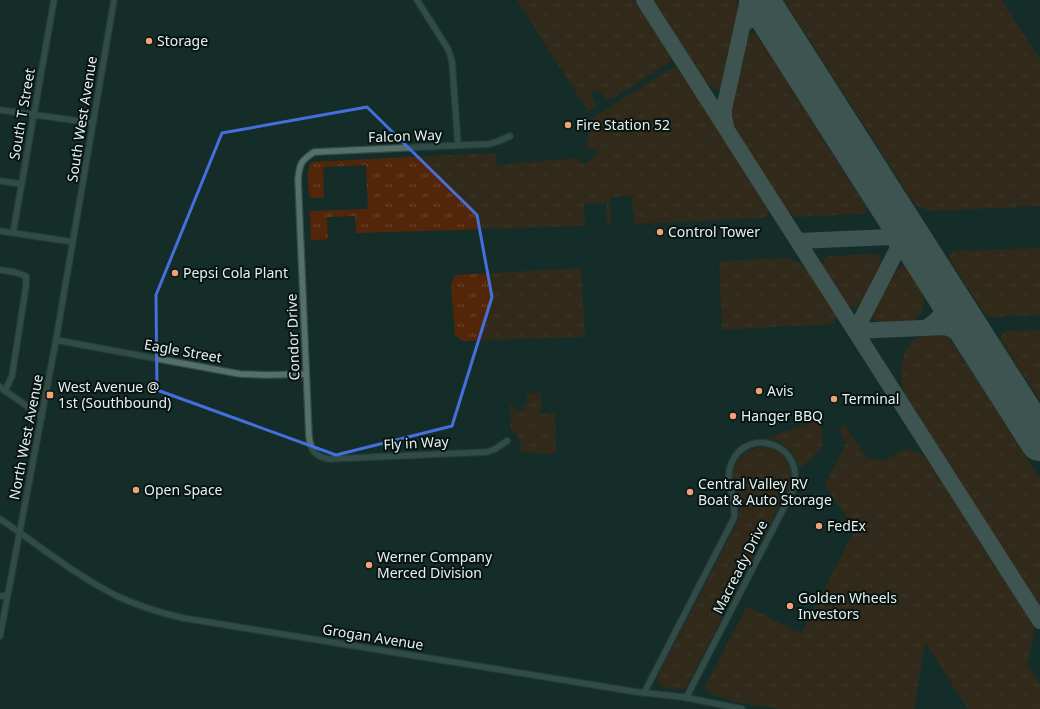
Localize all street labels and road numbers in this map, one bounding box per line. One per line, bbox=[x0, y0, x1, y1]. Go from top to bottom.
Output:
street label: South West Avenue bbox=[62, 54, 101, 183]
street label: South T Street bbox=[4, 67, 39, 161]
street label: Falcon Way bbox=[368, 125, 443, 146]
street label: Condor Drive bbox=[281, 293, 304, 381]
street label: Eagle Street bbox=[143, 334, 223, 367]
street label: North West Avenue bbox=[4, 372, 47, 501]
street label: Fly in Way bbox=[383, 431, 450, 454]
street label: Macready Drive bbox=[708, 517, 771, 617]
street label: Grogan Avenue bbox=[321, 619, 425, 654]

